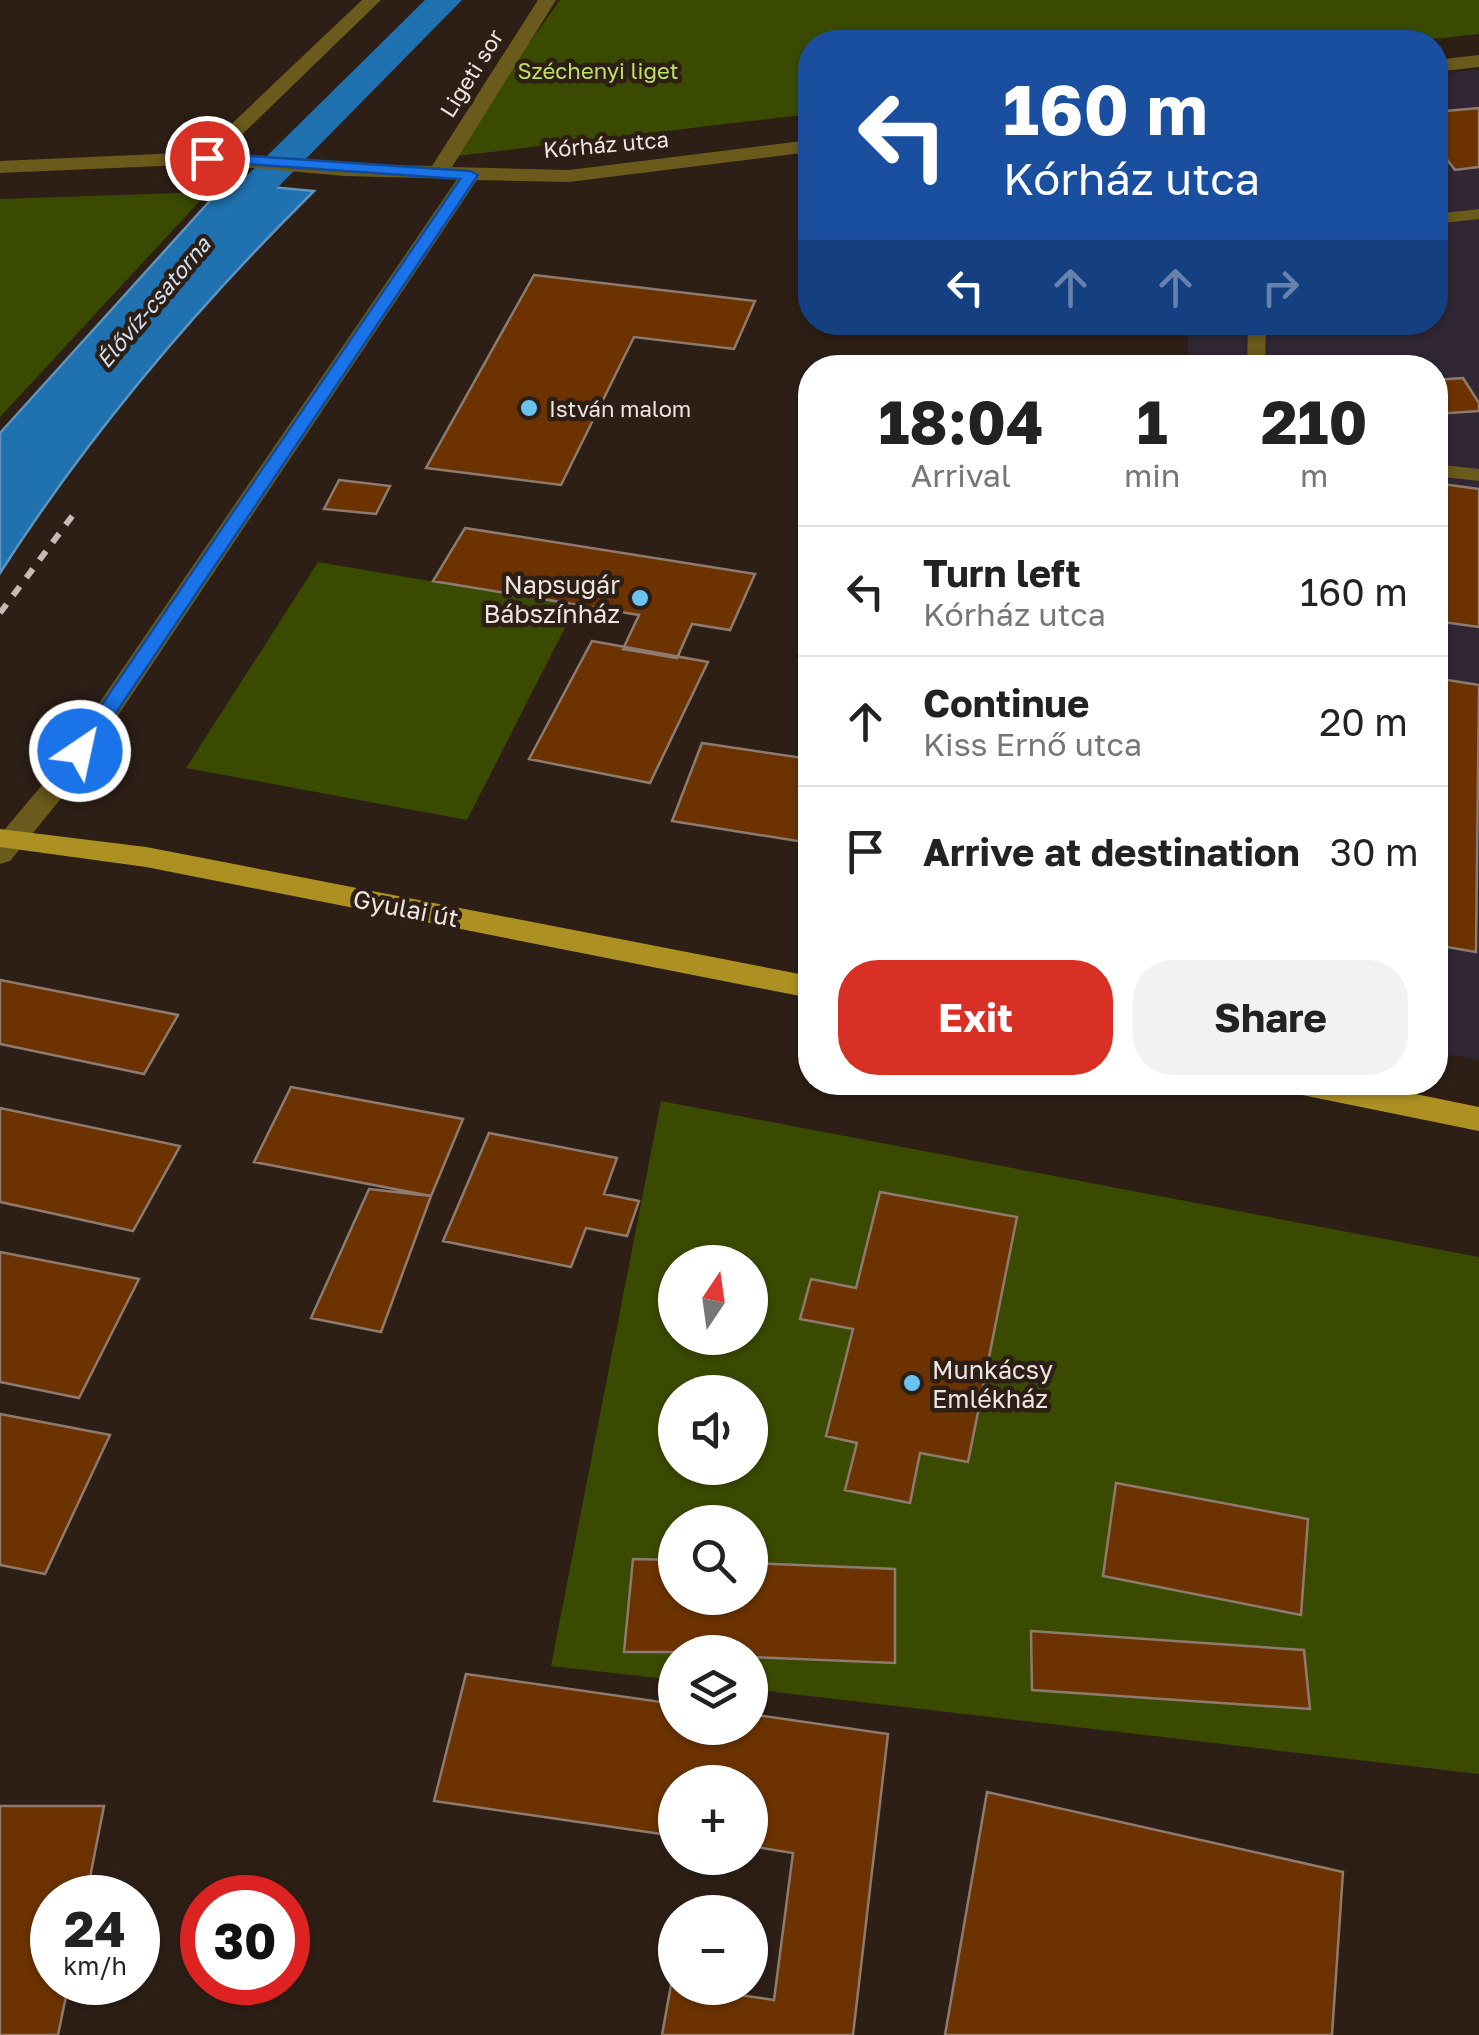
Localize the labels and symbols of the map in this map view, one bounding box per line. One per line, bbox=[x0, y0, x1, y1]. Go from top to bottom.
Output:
street label: Ligeti sor bbox=[433, 24, 509, 122]
park label: Széchenyi liget bbox=[518, 57, 678, 84]
pin bbox=[165, 116, 250, 201]
street label: Kórház utca bbox=[542, 125, 670, 163]
water label: Élővíz-csatorna bbox=[90, 230, 217, 373]
place label: István malom bbox=[549, 395, 691, 422]
marker: István malom bbox=[518, 397, 540, 419]
place label: Napsugár Bábszínház bbox=[483, 569, 620, 629]
marker: Napsugár Bábszínház bbox=[629, 587, 651, 609]
position arrow bbox=[28, 699, 132, 803]
street label: Gyulai út bbox=[351, 883, 461, 933]
north arrow bbox=[658, 1245, 768, 1355]
place label: Munkácsy Emlékház bbox=[932, 1354, 1053, 1414]
marker: Munkácsy Emlékház bbox=[901, 1372, 923, 1394]
speed limit sign: 30 bbox=[180, 1875, 310, 2005]

